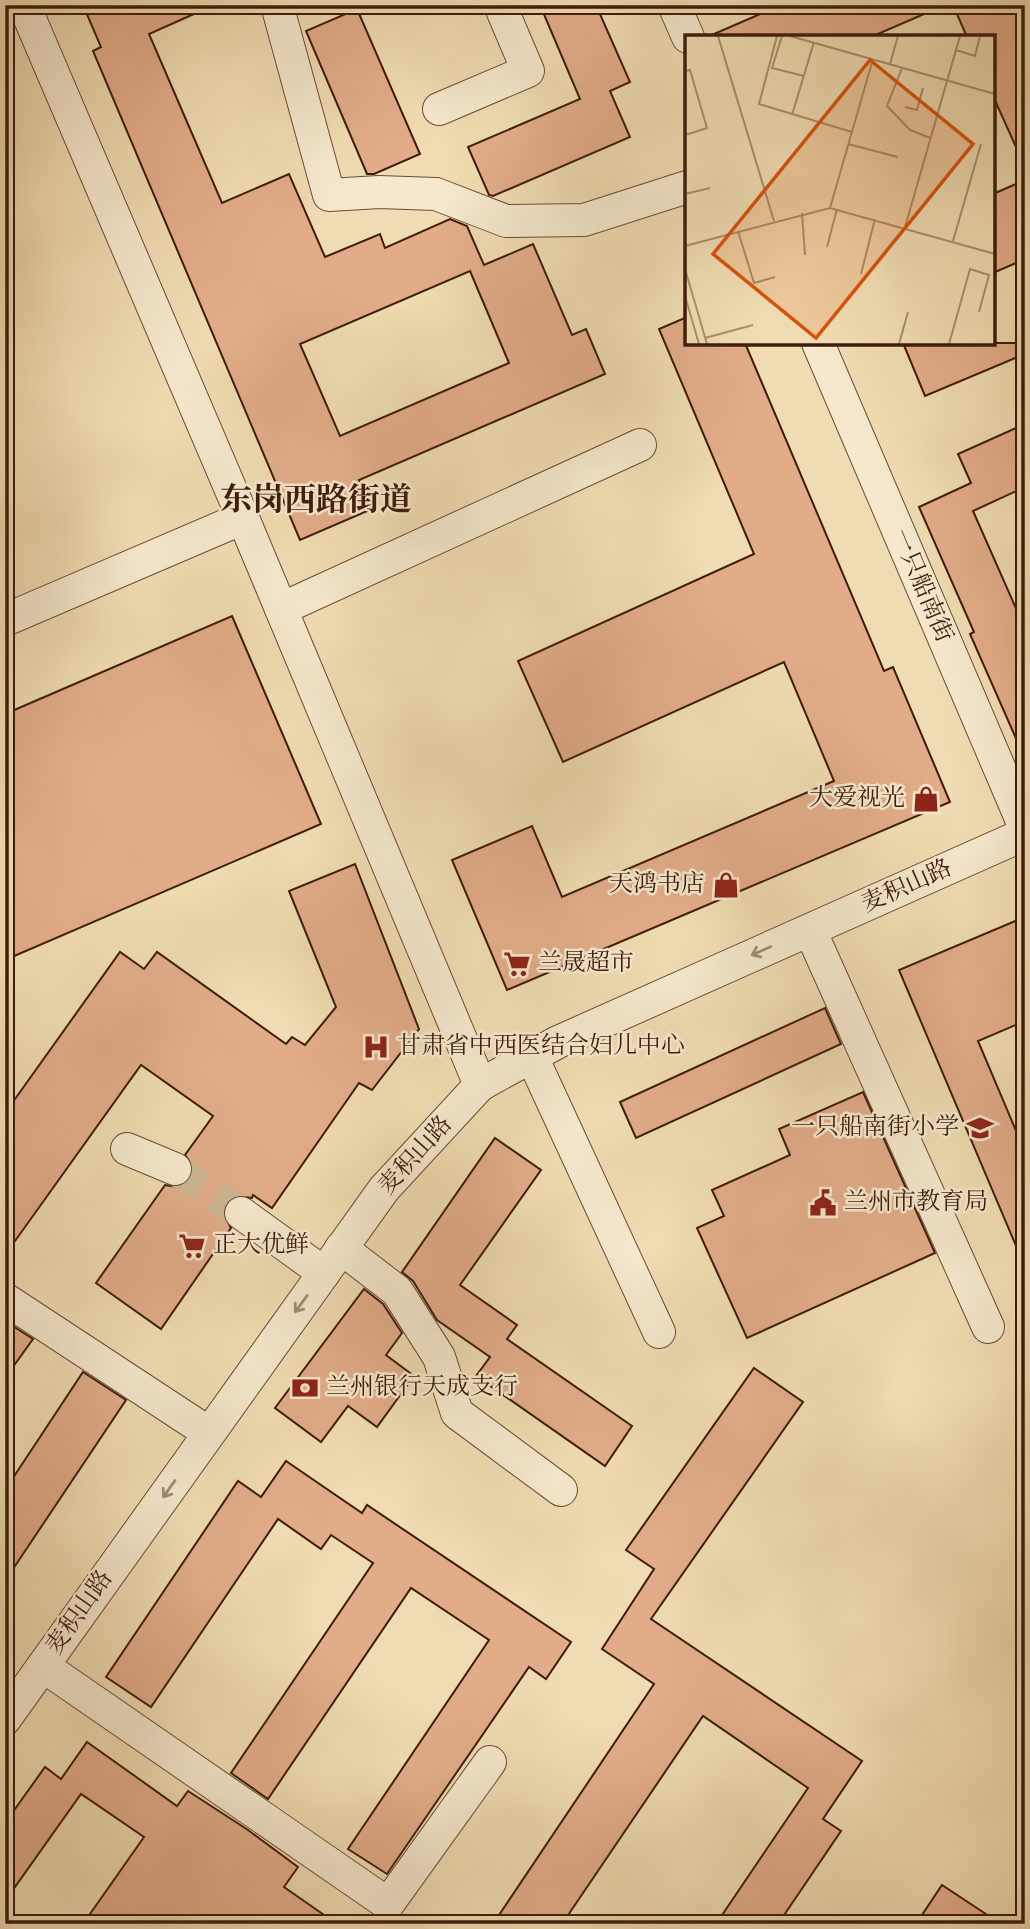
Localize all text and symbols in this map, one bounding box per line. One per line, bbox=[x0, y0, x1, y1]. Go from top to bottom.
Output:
inset map bbox=[685, 35, 995, 345]
district label: 东岗西路街道 bbox=[220, 480, 412, 524]
street label: 一只船南街 bbox=[882, 524, 960, 648]
place label: 大爱视光 bbox=[809, 782, 905, 816]
shop icon: 大爱视光 bbox=[911, 784, 941, 814]
street label: 麦积山路 bbox=[856, 852, 958, 922]
place label: 天鸿书店 bbox=[609, 868, 705, 902]
shop icon: 天鸿书店 bbox=[711, 870, 741, 900]
one-way arrow bbox=[751, 946, 772, 959]
place label: 兰晟超市 bbox=[538, 947, 634, 981]
supermarket icon: 兰晟超市 bbox=[502, 949, 532, 979]
place label: 甘肃省中西医结合妇儿中心 bbox=[397, 1030, 685, 1064]
hospital icon: 甘肃省中西医结合妇儿中心 bbox=[361, 1032, 391, 1062]
street label: 麦积山路 bbox=[371, 1109, 461, 1203]
place label: 一只船南街小学 bbox=[791, 1111, 959, 1145]
school or university icon: 一只船南街小学 bbox=[965, 1113, 995, 1143]
place label: 兰州市教育局 bbox=[844, 1186, 988, 1220]
public building icon: 兰州市教育局 bbox=[808, 1188, 838, 1218]
place label: 正大优鲜 bbox=[213, 1229, 309, 1263]
supermarket icon: 正大优鲜 bbox=[177, 1231, 207, 1261]
one-way arrow bbox=[294, 1294, 308, 1313]
place label: 兰州银行天成支行 bbox=[326, 1371, 518, 1405]
bank icon: 兰州银行天成支行 bbox=[290, 1373, 320, 1403]
one-way arrow bbox=[162, 1480, 177, 1499]
street label: 麦积山路 bbox=[39, 1564, 121, 1662]

